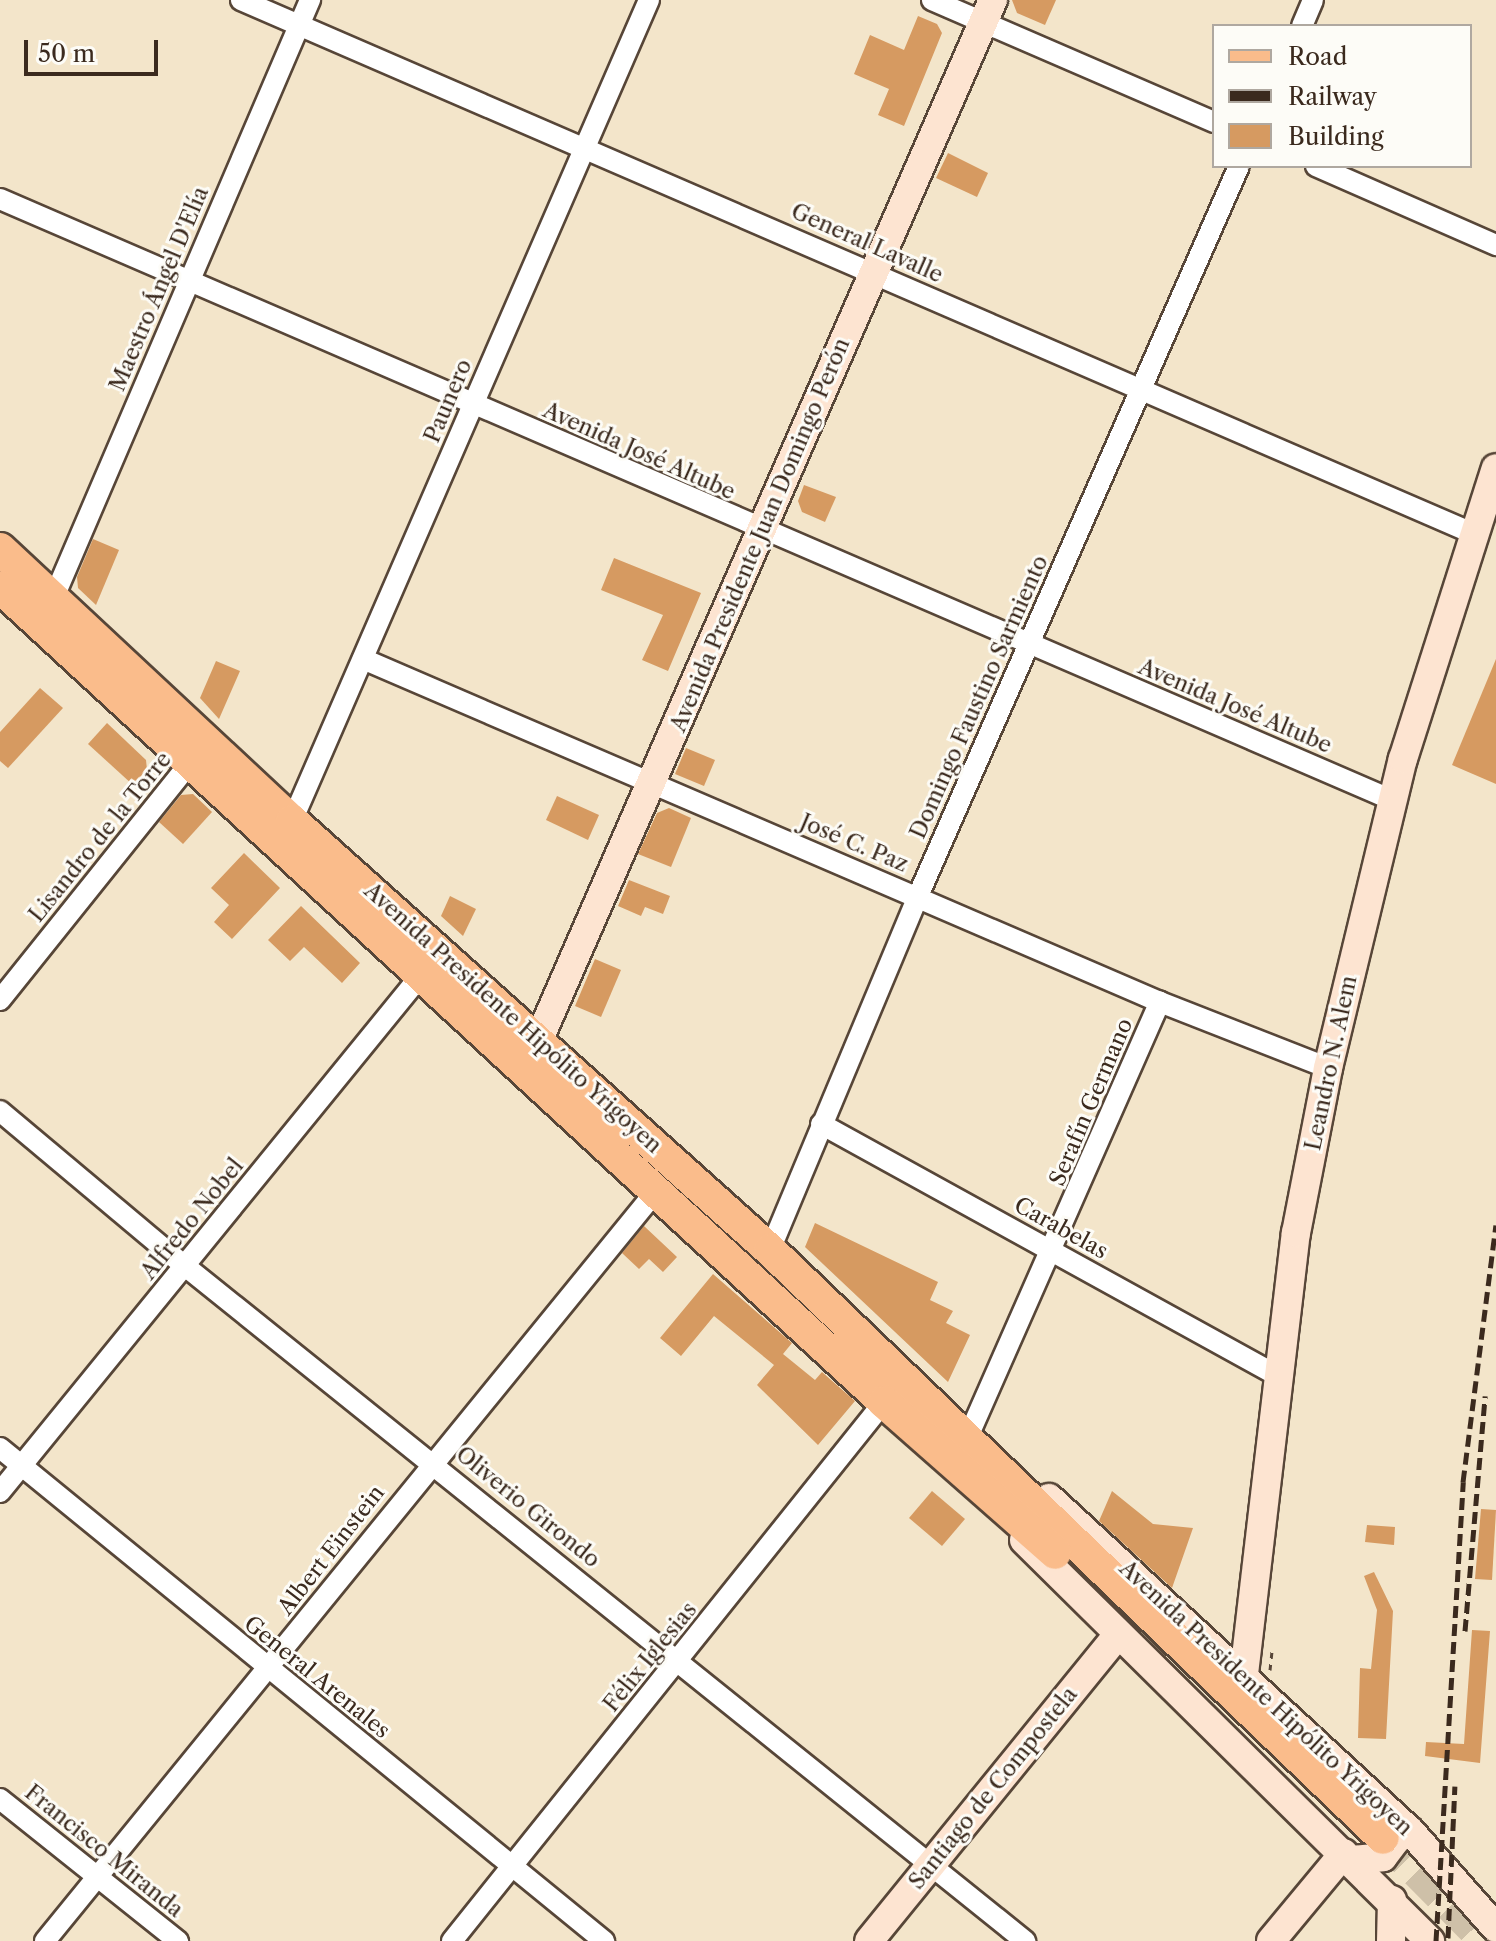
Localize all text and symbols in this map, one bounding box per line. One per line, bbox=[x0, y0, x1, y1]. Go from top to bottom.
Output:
scale bar bbox=[28, 24, 162, 74]
legend bbox=[1212, 24, 1472, 168]
text: 50 m bbox=[38, 39, 95, 68]
text: Road bbox=[1288, 42, 1347, 71]
text: Railway bbox=[1288, 82, 1377, 111]
text: Building bbox=[1288, 122, 1384, 151]
street label: Maestro Ángel D'Elía bbox=[104, 182, 214, 396]
street label: General Lavalle bbox=[787, 198, 947, 288]
street label: Avenida Presidente Juan Domingo Perón bbox=[665, 334, 855, 736]
street label: Paunero bbox=[419, 355, 477, 447]
street label: Avenida José Altube bbox=[538, 397, 740, 505]
street label: Domingo Faustino Sarmiento bbox=[904, 551, 1054, 843]
street label: Avenida José Altube bbox=[1134, 653, 1336, 759]
street label: Lisandro de la Torre bbox=[23, 746, 177, 928]
street label: José C. Paz bbox=[796, 808, 912, 878]
street label: Avenida Presidente Hipólito Yrigoyen bbox=[358, 877, 668, 1159]
street label: Leandro N. Alem bbox=[1299, 973, 1363, 1153]
street label: Serafín Germano bbox=[1044, 1014, 1138, 1190]
street label: Alfredo Nobel bbox=[135, 1153, 249, 1285]
street label: Carabelas bbox=[1010, 1192, 1112, 1264]
street label: Oliverio Girondo bbox=[451, 1441, 605, 1573]
street label: Albert Einstein bbox=[272, 1480, 390, 1620]
street label: Avenida Presidente Hipólito Yrigoyen bbox=[1114, 1555, 1418, 1841]
street label: Félix Iglesias bbox=[598, 1597, 702, 1717]
street label: General Arenales bbox=[238, 1610, 396, 1744]
street label: Santiago de Compostela bbox=[903, 1682, 1083, 1894]
street label: Francisco Miranda bbox=[20, 1779, 188, 1923]

